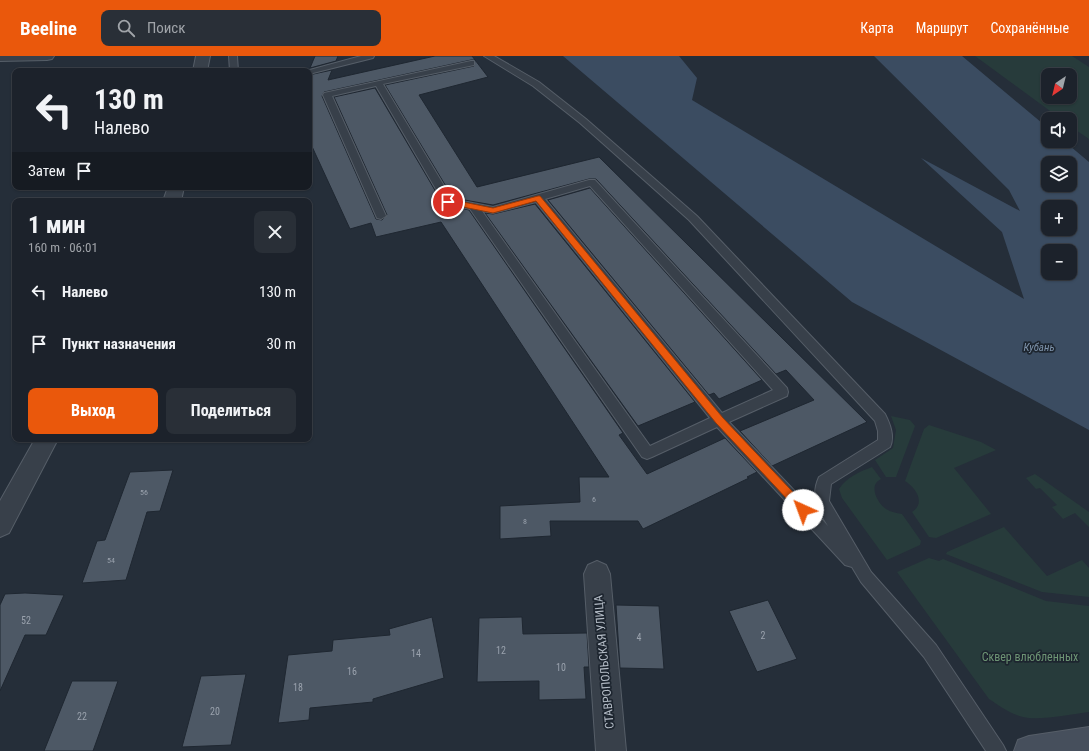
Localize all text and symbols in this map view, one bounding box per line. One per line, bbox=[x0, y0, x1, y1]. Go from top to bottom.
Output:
search box bbox=[101, 10, 381, 46]
text: Beeline bbox=[20, 17, 77, 40]
icon: search bbox=[115, 17, 137, 39]
text: Поиск bbox=[147, 19, 186, 37]
text: Карта bbox=[860, 20, 894, 36]
text: Маршрут bbox=[916, 20, 968, 36]
text: Сохранённые bbox=[990, 20, 1069, 36]
north arrow bbox=[1041, 68, 1077, 104]
map controls bbox=[1041, 68, 1077, 280]
text: 130 m bbox=[94, 83, 164, 116]
icon: left bbox=[28, 84, 80, 136]
button: sound bbox=[1041, 112, 1077, 148]
text: Налево bbox=[94, 117, 150, 138]
button: layers bbox=[1041, 156, 1077, 192]
icon: arrive bbox=[73, 160, 95, 182]
text: Затем bbox=[28, 162, 65, 180]
pin bbox=[431, 185, 465, 219]
icon: arrive bbox=[437, 191, 459, 213]
button: + bbox=[1041, 200, 1077, 236]
text: 1 мин bbox=[28, 211, 86, 239]
button: close bbox=[254, 211, 296, 253]
text: 160 m · 06:01 bbox=[28, 240, 98, 255]
button: − bbox=[1041, 244, 1077, 280]
icon: left bbox=[28, 281, 50, 303]
text: Налево bbox=[62, 283, 108, 301]
text: 130 m bbox=[259, 283, 296, 301]
icon: arrive bbox=[28, 333, 50, 355]
text: Пункт назначения bbox=[62, 335, 176, 353]
text: 30 m bbox=[266, 335, 296, 353]
water label: Кубань bbox=[1023, 341, 1055, 354]
button: Выход bbox=[28, 388, 158, 434]
button: Поделиться bbox=[166, 388, 296, 434]
house number: 56 bbox=[140, 488, 148, 497]
position arrow bbox=[782, 489, 824, 531]
house number: 6 bbox=[592, 495, 596, 504]
house number: 8 bbox=[523, 517, 527, 526]
house number: 54 bbox=[107, 556, 115, 565]
street label: СТАВРОПОЛЬСКАЯ УЛИЦА bbox=[591, 595, 617, 729]
house number: 52 bbox=[21, 615, 31, 626]
house number: 2 bbox=[761, 630, 766, 641]
house number: 4 bbox=[637, 632, 642, 643]
house number: 12 bbox=[496, 645, 506, 656]
house number: 14 bbox=[411, 648, 421, 659]
park label: Сквер влюбленных bbox=[982, 650, 1078, 664]
house number: 10 bbox=[556, 662, 566, 673]
house number: 16 bbox=[347, 666, 357, 677]
house number: 18 bbox=[293, 682, 303, 693]
house number: 20 bbox=[210, 706, 220, 717]
house number: 22 bbox=[77, 711, 87, 722]

